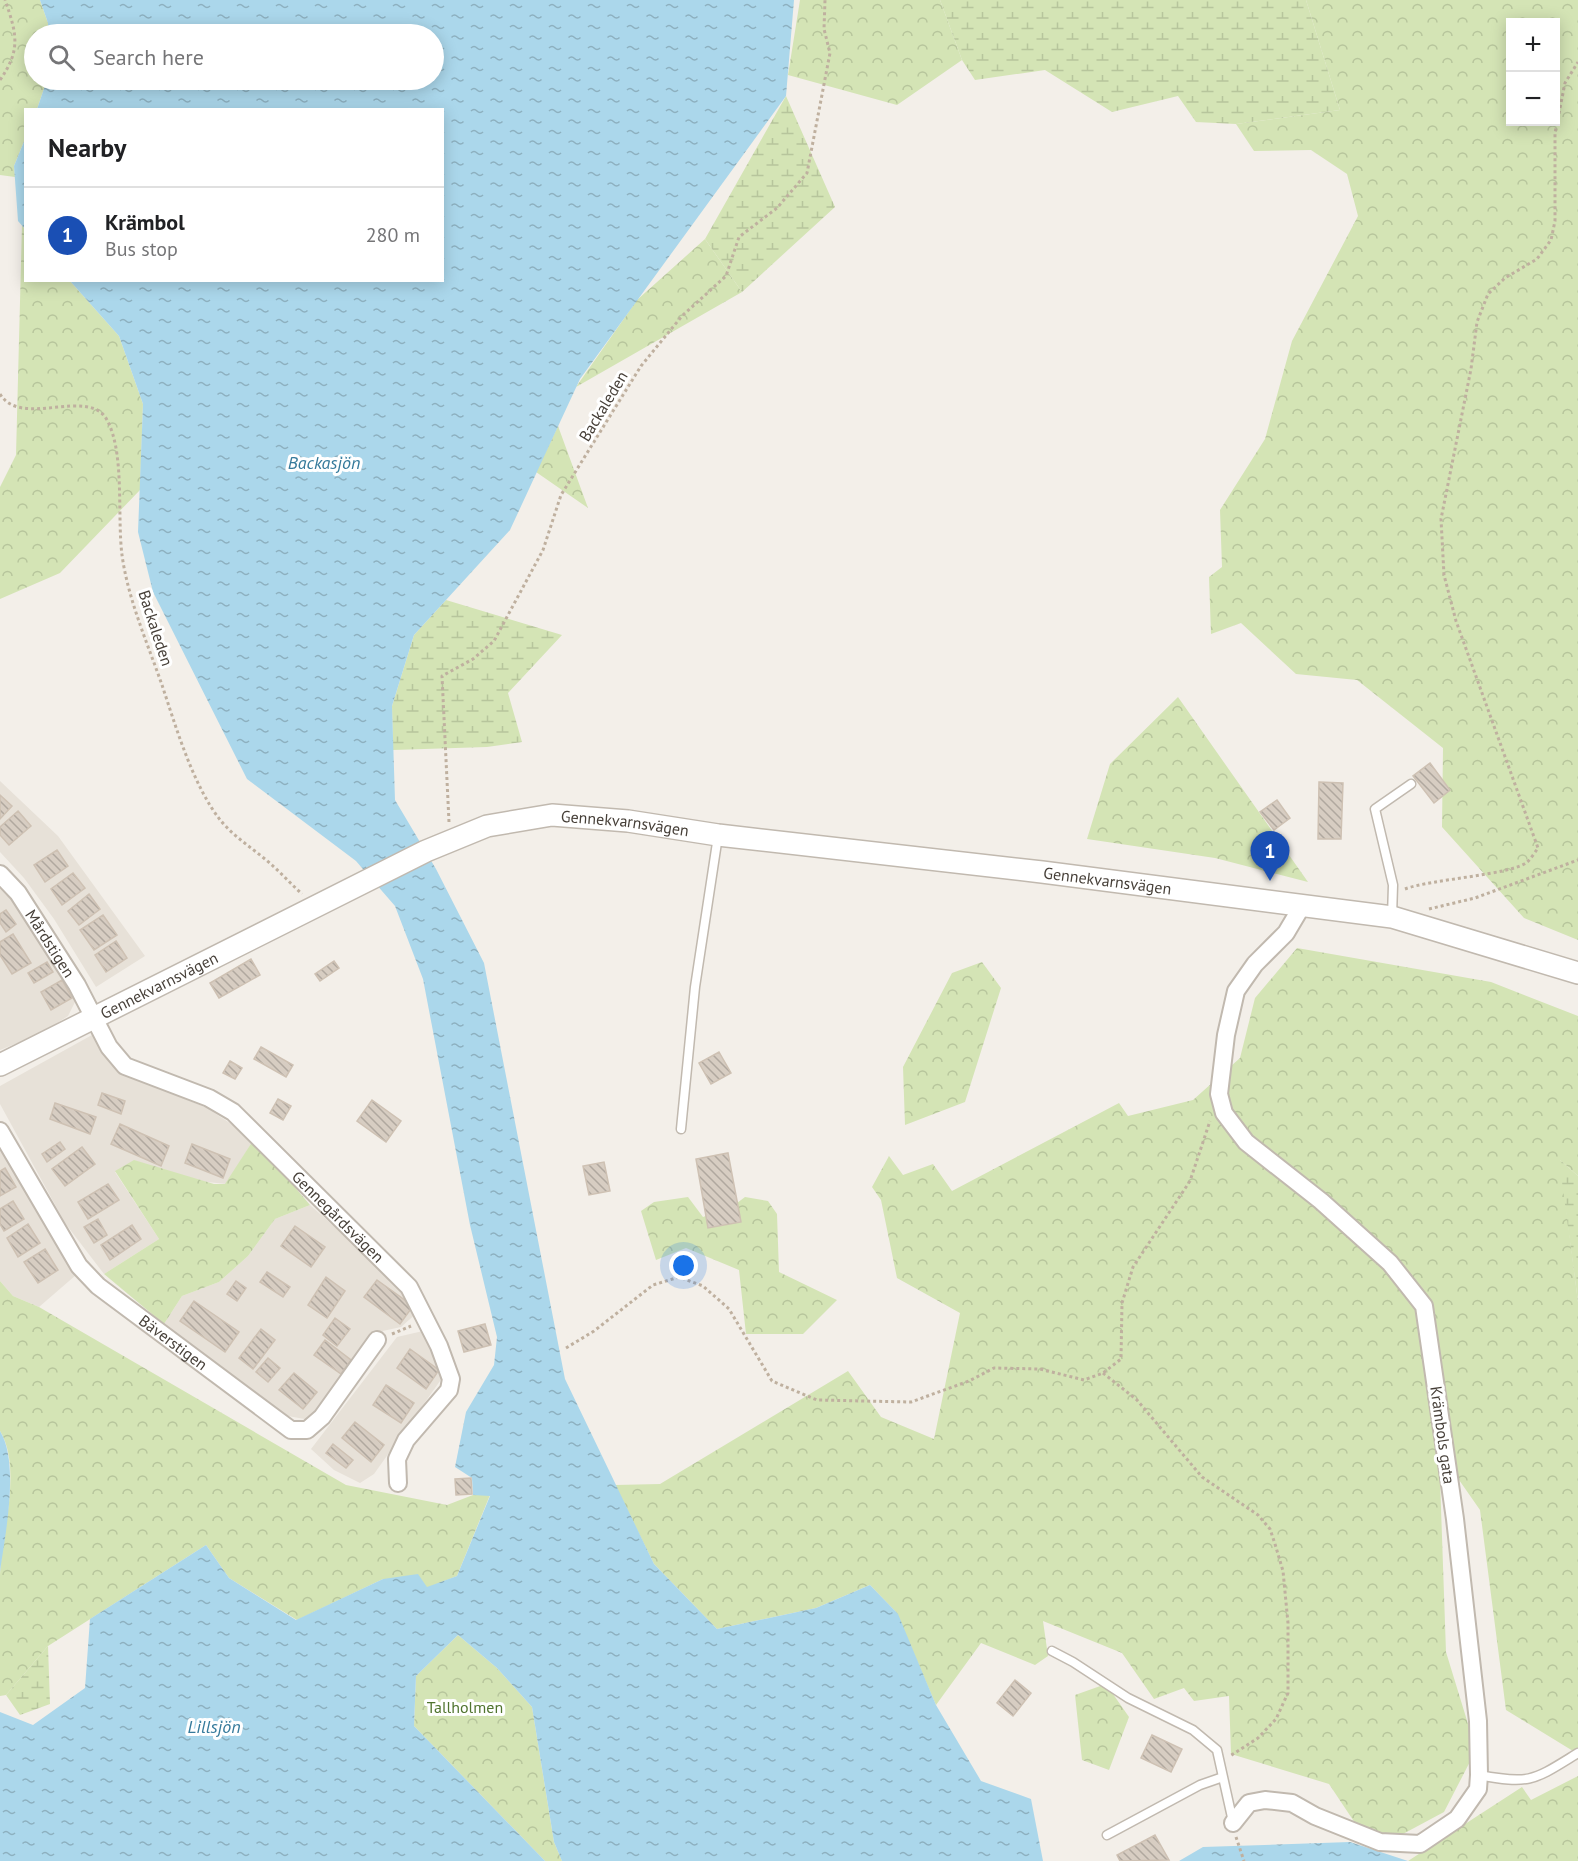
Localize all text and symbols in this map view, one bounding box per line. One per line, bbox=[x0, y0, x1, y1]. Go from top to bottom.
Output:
map controls bbox=[1506, 18, 1560, 126]
button: + bbox=[1506, 18, 1560, 72]
search box bbox=[24, 24, 444, 90]
icon: search bbox=[45, 41, 78, 74]
text: Search here bbox=[93, 43, 204, 71]
button: − bbox=[1506, 72, 1560, 126]
text: Nearby bbox=[48, 131, 126, 164]
text: Krämbol bbox=[105, 208, 185, 236]
text: 1 bbox=[62, 222, 73, 248]
text: 280 m bbox=[366, 222, 420, 248]
text: Bus stop bbox=[105, 236, 178, 262]
street label: Backaleden bbox=[574, 367, 632, 445]
water label: Backasjön bbox=[288, 451, 360, 474]
street label: Backaleden bbox=[134, 588, 178, 668]
street label: Gennekvarnsvägen bbox=[560, 806, 690, 840]
pin: 1 bbox=[1250, 832, 1290, 881]
street label: Gennekvarnsvägen bbox=[1042, 862, 1173, 899]
street label: Mårdstigen bbox=[21, 906, 79, 981]
street label: Gennekvarnsvägen bbox=[97, 947, 221, 1023]
street label: Gennegårdsvägen bbox=[288, 1166, 388, 1267]
your location bbox=[669, 1251, 698, 1280]
street label: Bäverstigen bbox=[135, 1310, 212, 1374]
street label: Krämbols gata bbox=[1426, 1385, 1460, 1485]
park label: Tallholmen bbox=[427, 1697, 503, 1717]
water label: Lillsjön bbox=[187, 1715, 241, 1738]

